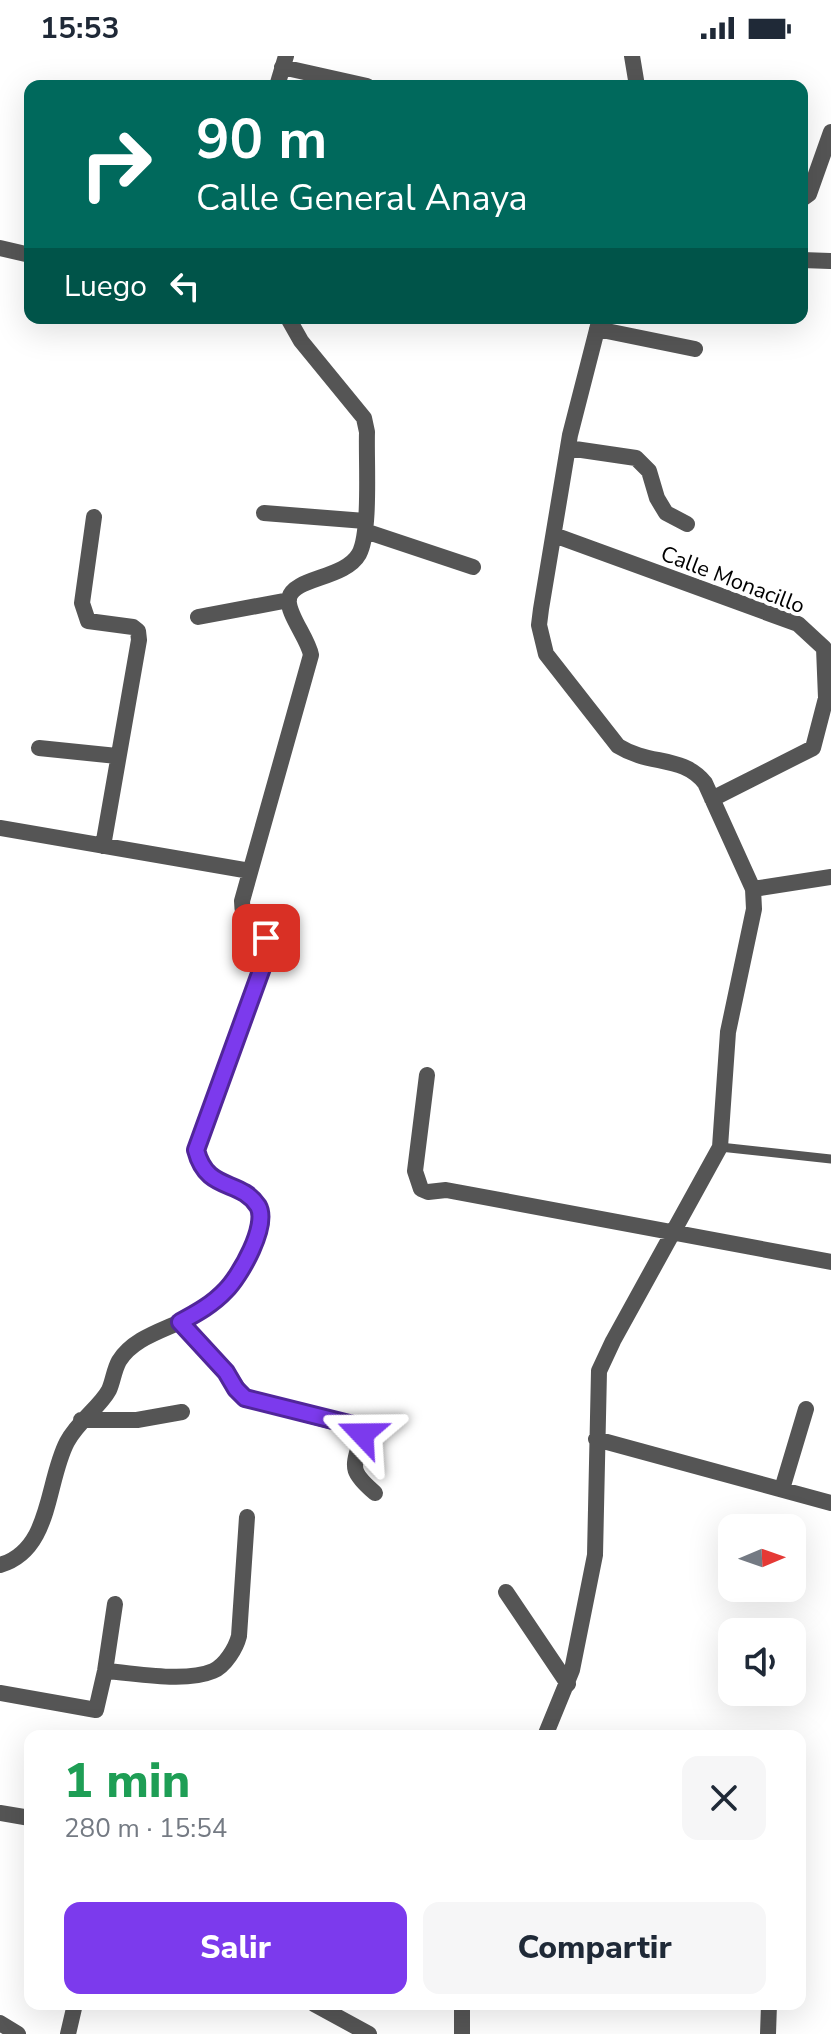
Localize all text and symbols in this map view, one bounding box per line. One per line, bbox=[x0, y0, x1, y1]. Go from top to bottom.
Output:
text: 15:53 bbox=[40, 8, 119, 49]
text: 90 m bbox=[196, 101, 327, 178]
icon: right bbox=[64, 112, 168, 216]
text: Calle General Anaya bbox=[196, 174, 528, 223]
icon: left bbox=[163, 264, 207, 308]
text: Luego bbox=[64, 266, 147, 307]
street label: Calle Monacillo bbox=[656, 539, 809, 621]
pin bbox=[232, 904, 300, 972]
icon: arrive bbox=[244, 916, 288, 960]
position arrow bbox=[320, 1392, 404, 1476]
north arrow bbox=[718, 1514, 806, 1602]
map controls bbox=[718, 1514, 806, 1706]
button: sound bbox=[718, 1618, 806, 1706]
text: 1 min bbox=[64, 1748, 190, 1814]
button: close bbox=[682, 1756, 766, 1840]
text: 280 m · 15:54 bbox=[64, 1811, 227, 1846]
button: Salir bbox=[64, 1902, 407, 1994]
button: Compartir bbox=[423, 1902, 766, 1994]

